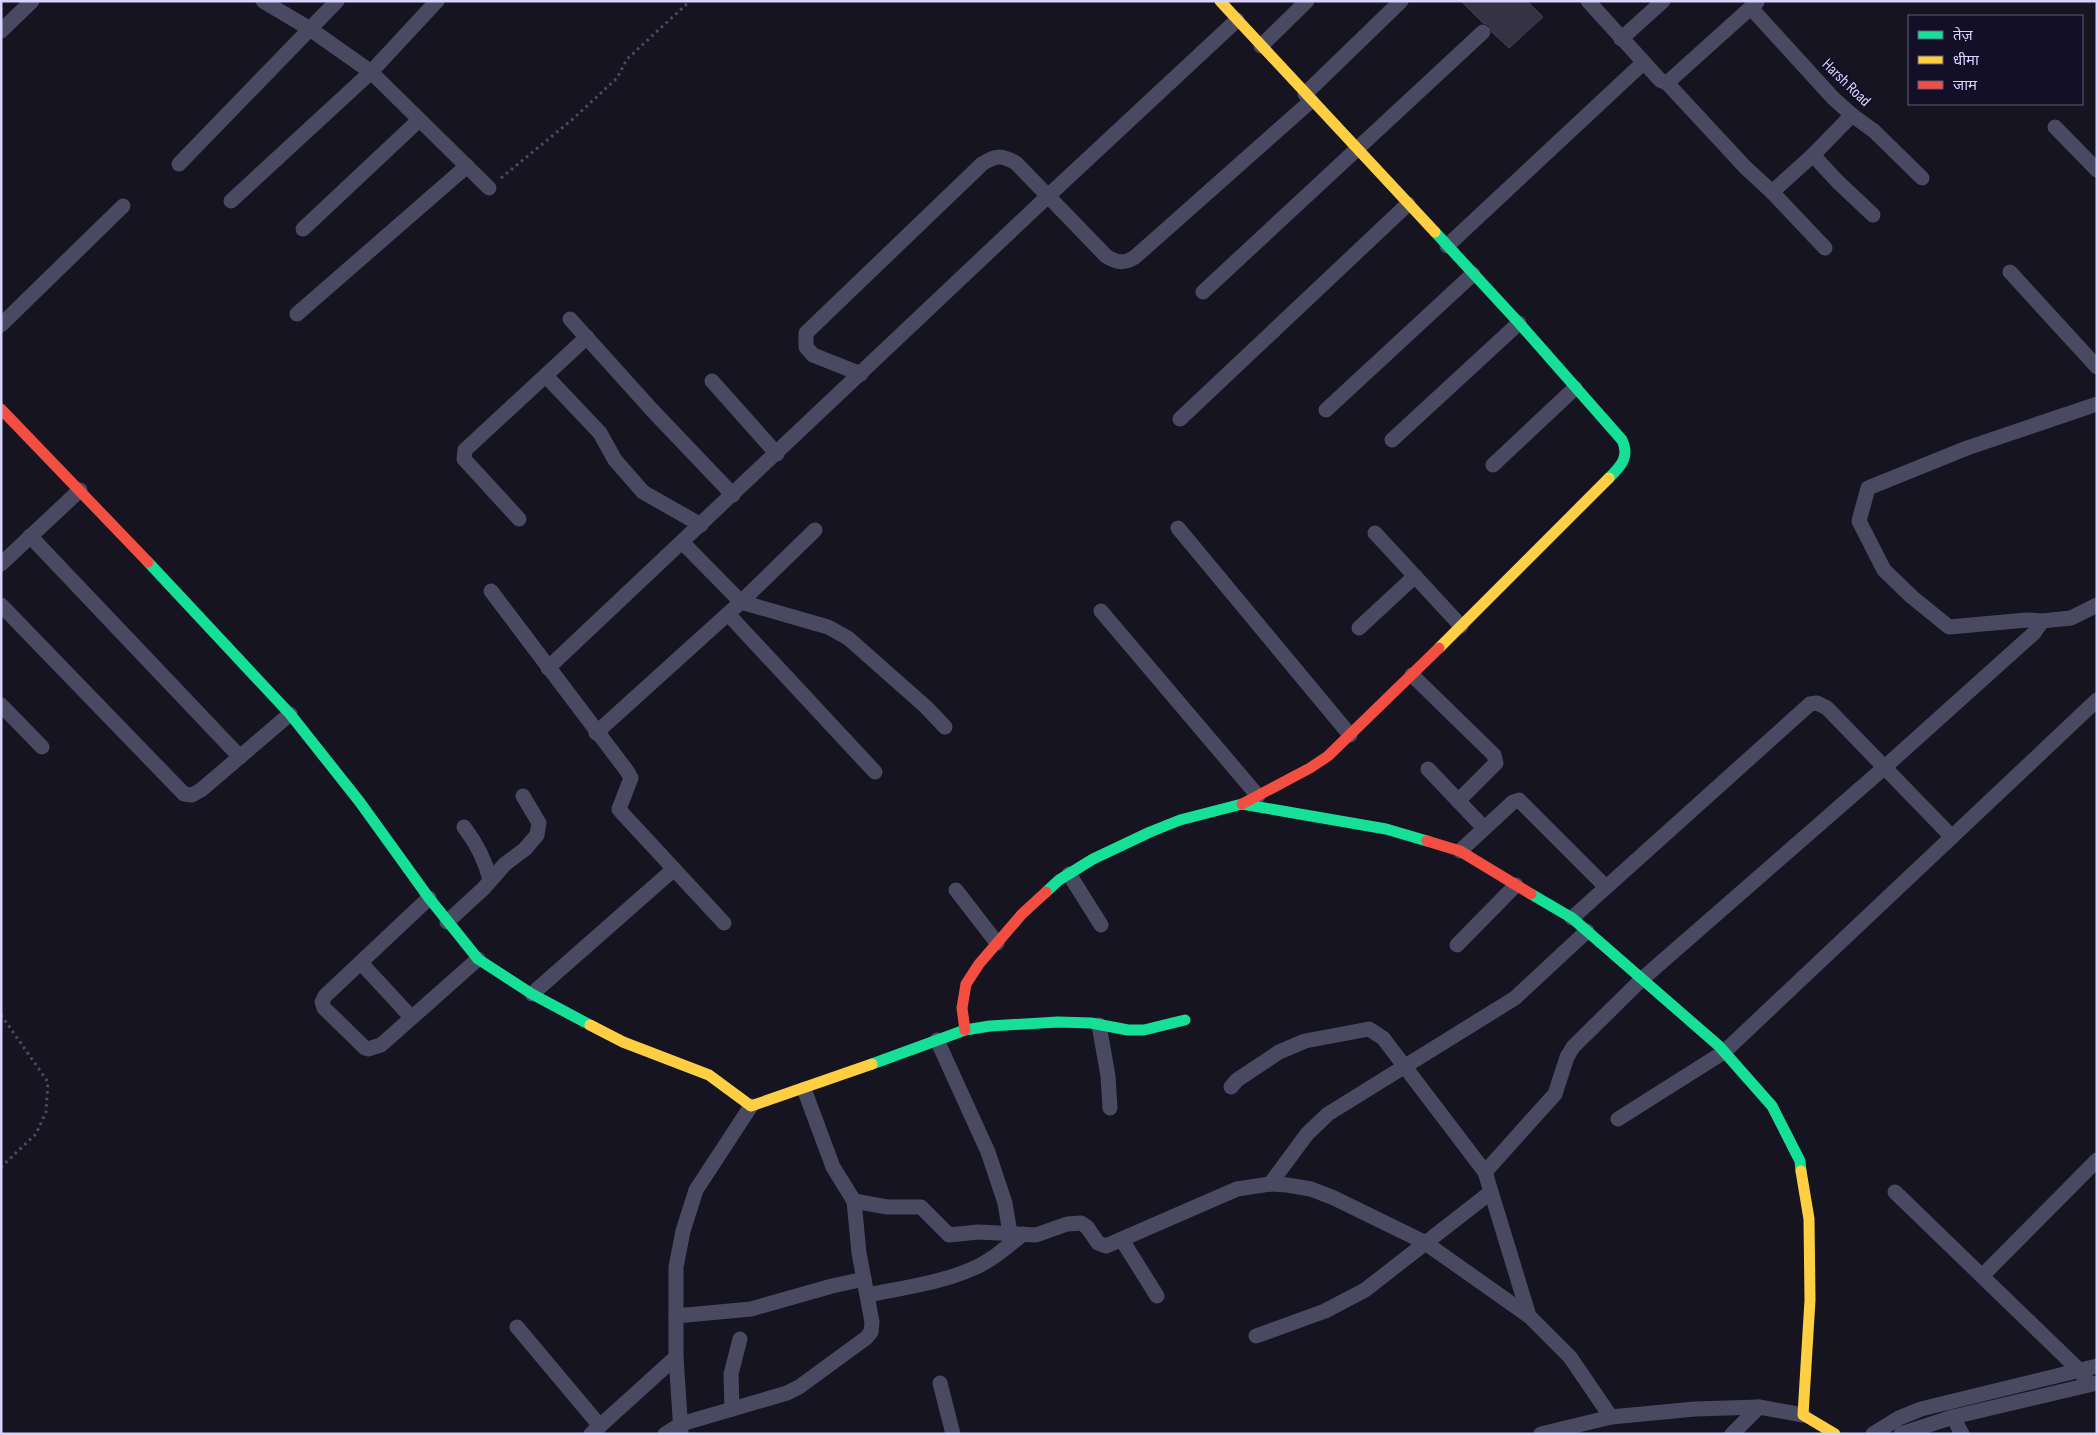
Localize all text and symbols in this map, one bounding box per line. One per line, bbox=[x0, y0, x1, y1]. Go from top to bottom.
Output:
legend bbox=[1908, 15, 2083, 105]
text: तेज़ bbox=[1953, 26, 1974, 45]
text: धीमा bbox=[1953, 51, 1980, 70]
street label: Harsh Road bbox=[1818, 55, 1874, 111]
text: जाम bbox=[1953, 76, 1978, 95]

